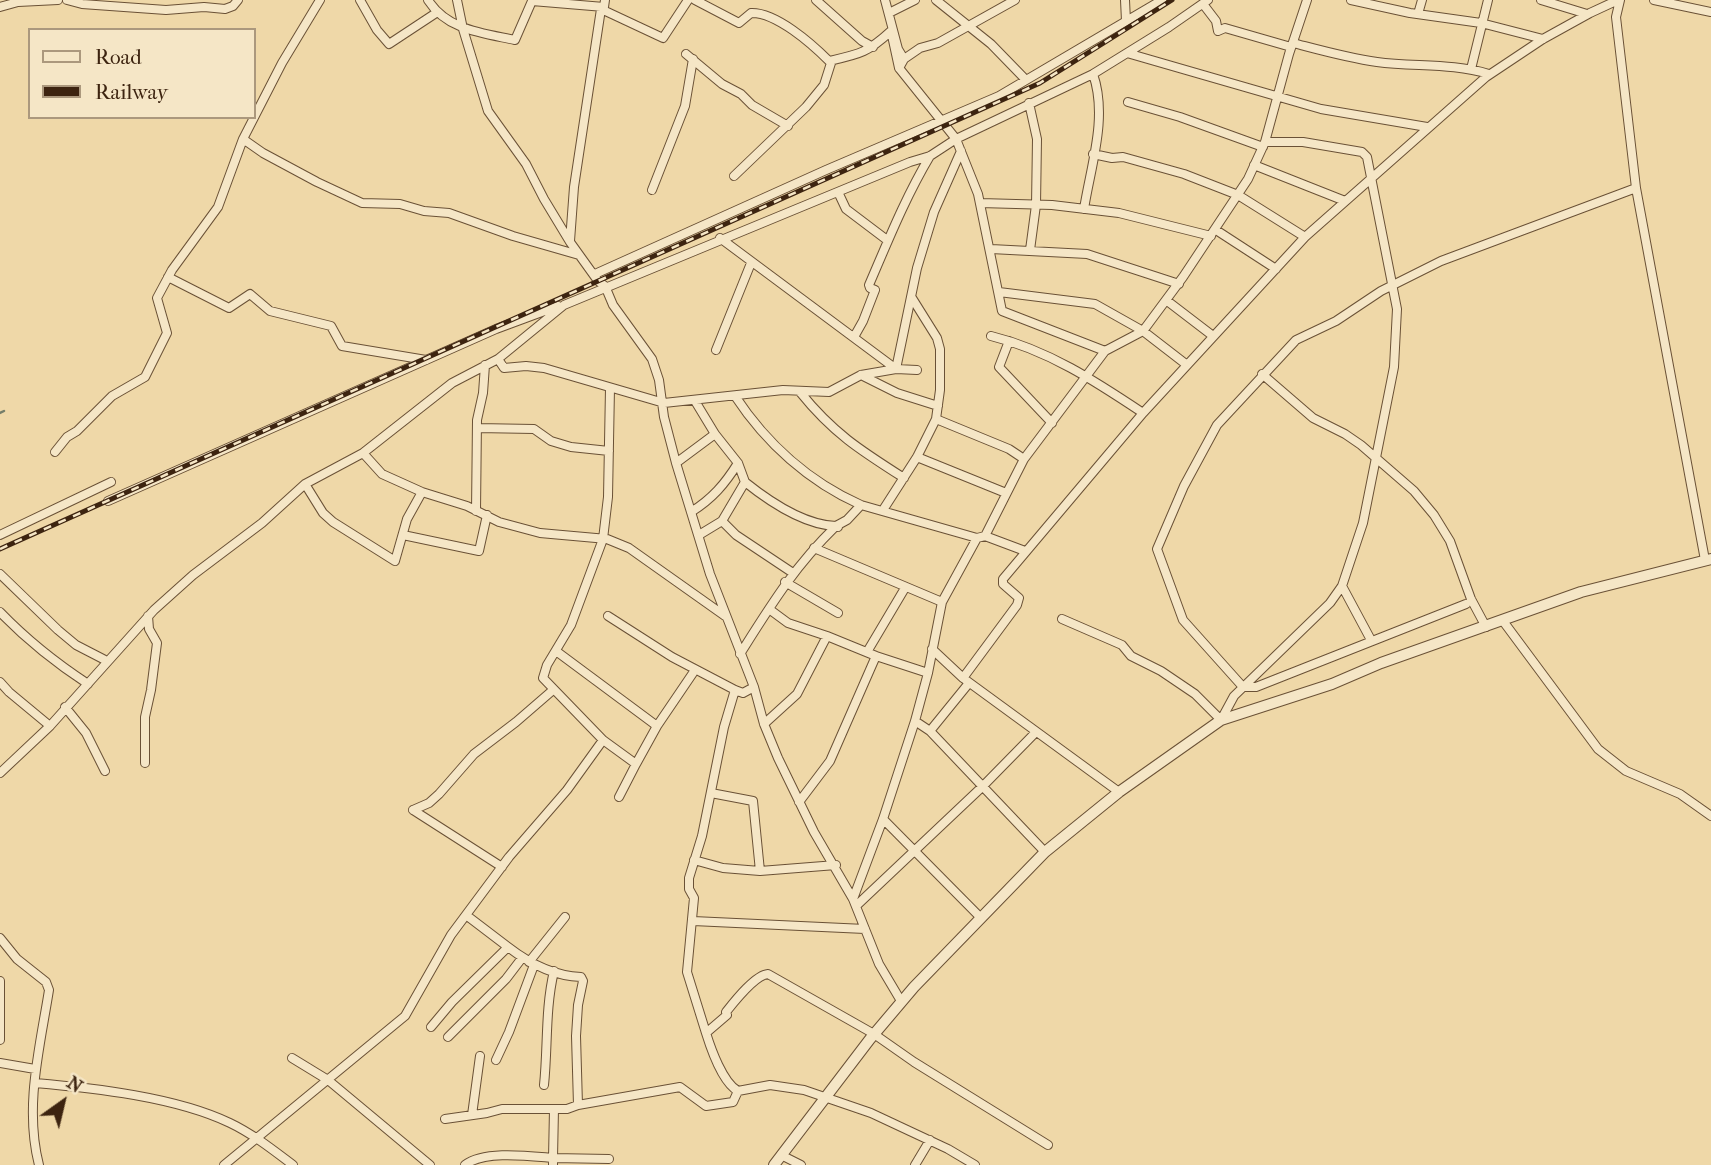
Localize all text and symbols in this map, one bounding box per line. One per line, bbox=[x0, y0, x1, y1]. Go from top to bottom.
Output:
legend bbox=[28, 28, 256, 119]
text: Road bbox=[95, 45, 142, 69]
text: Railway bbox=[95, 80, 168, 104]
north arrow bbox=[28, 1067, 98, 1137]
text: N bbox=[63, 1071, 87, 1098]

